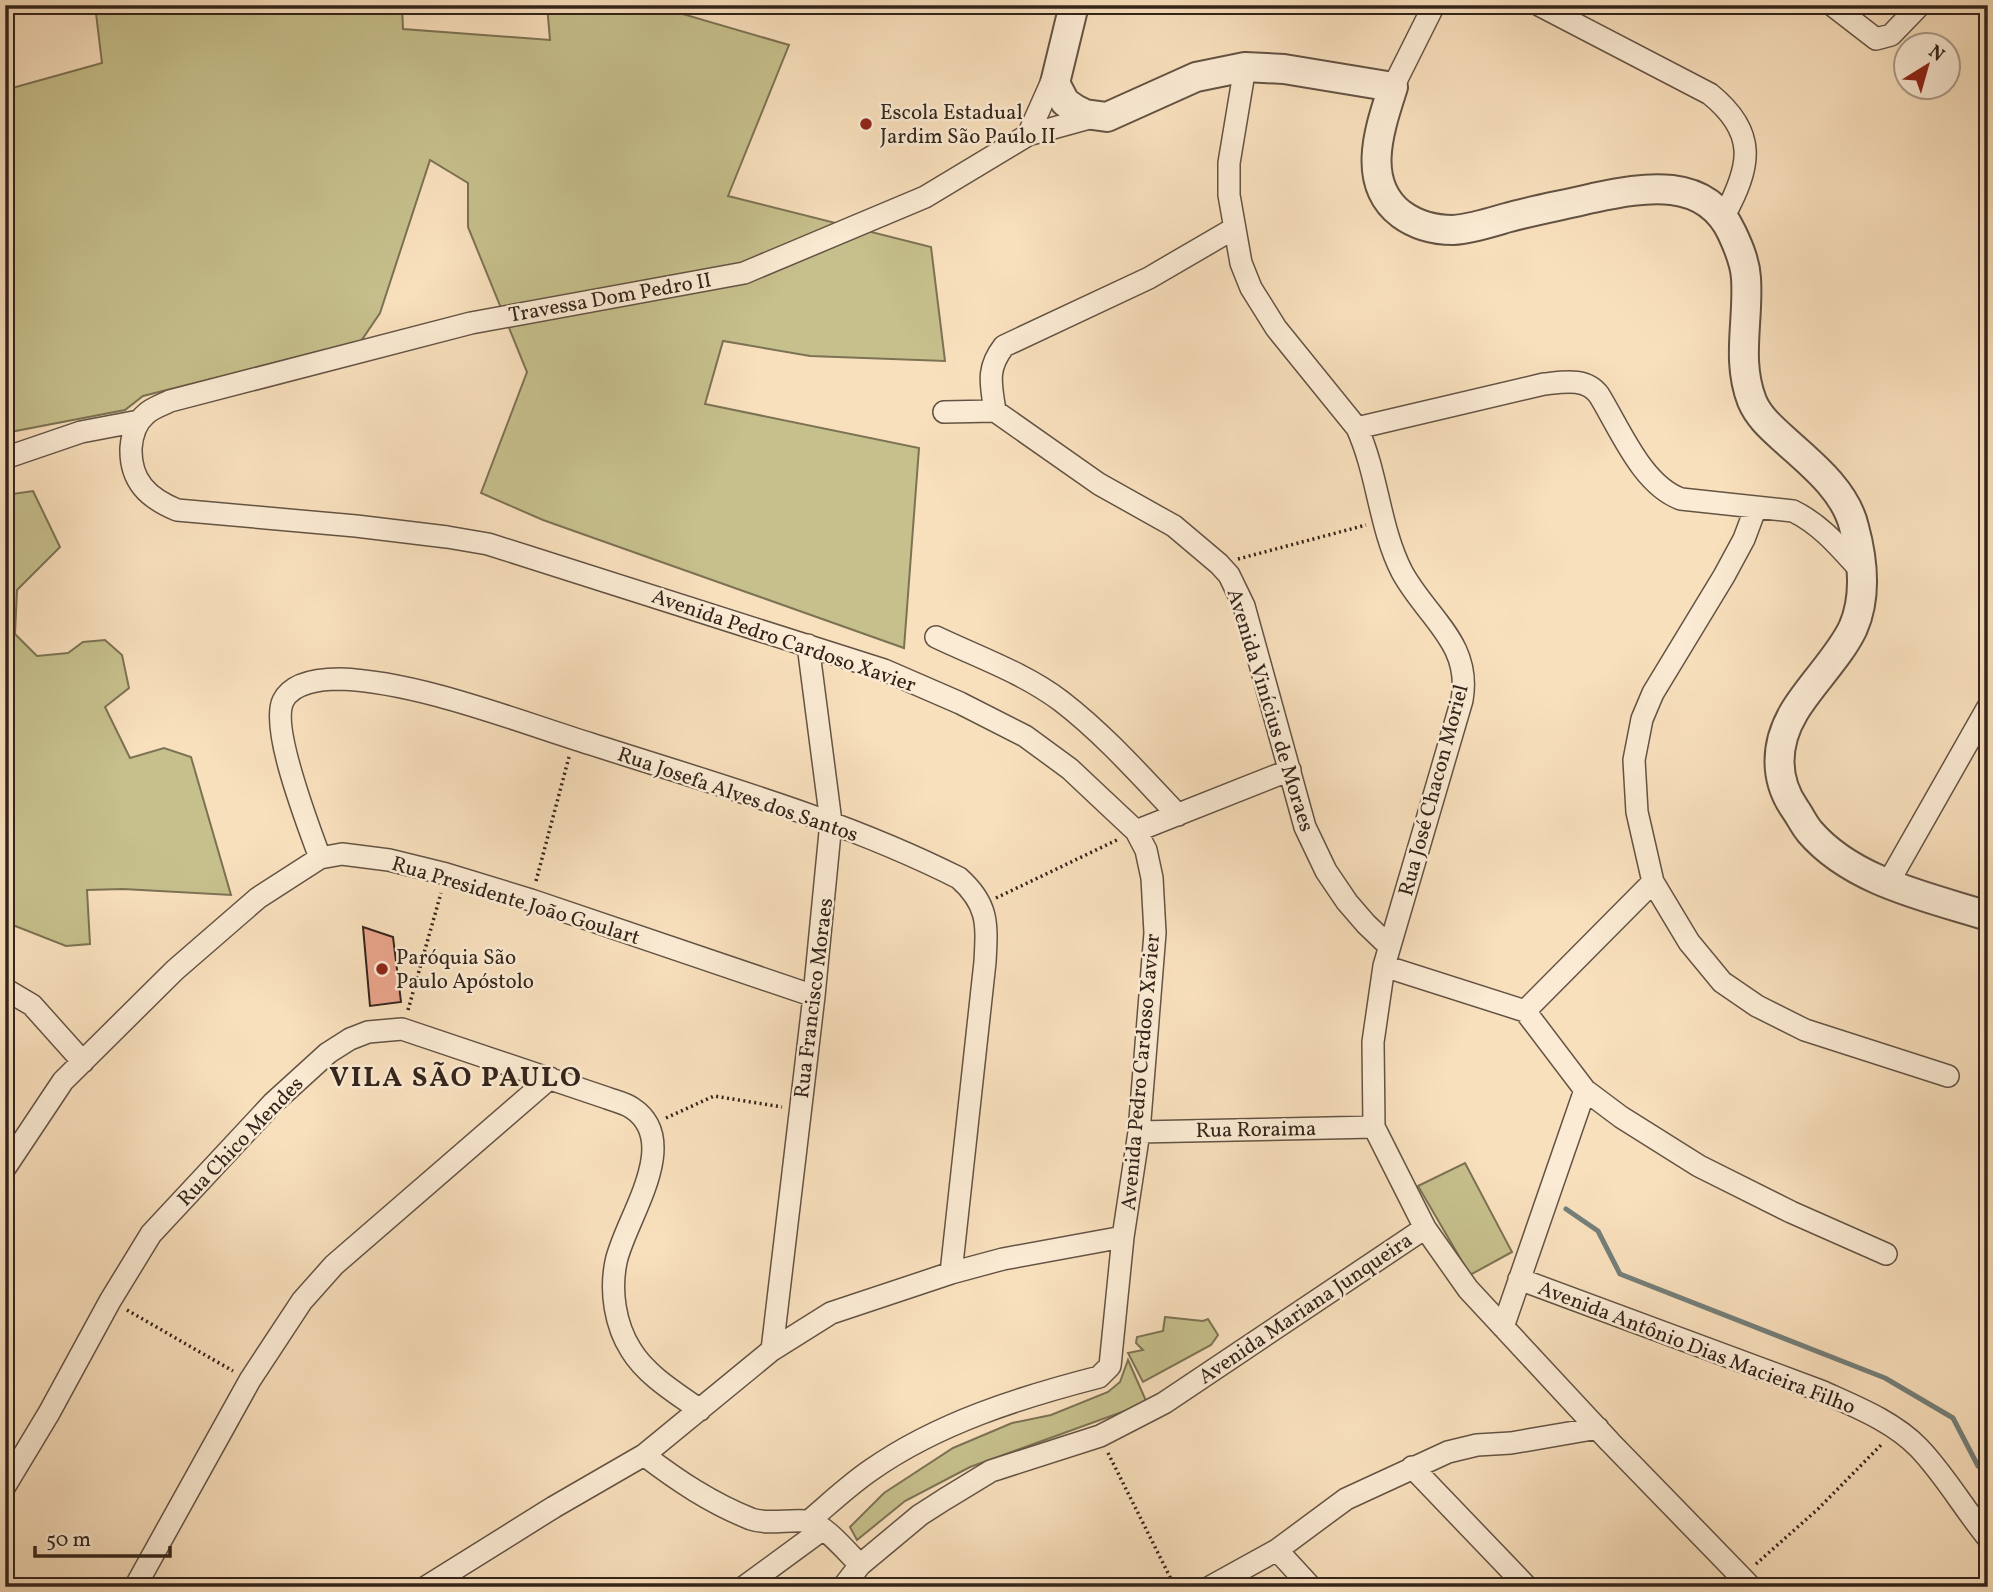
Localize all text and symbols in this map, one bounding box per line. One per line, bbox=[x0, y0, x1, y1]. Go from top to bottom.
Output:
north arrow bbox=[1892, 32, 1962, 102]
text: N bbox=[1923, 39, 1950, 69]
place label: Escola Estadual Jardim São Paulo II bbox=[880, 99, 1056, 152]
marker: Escola Estadual Jardim São Paulo II bbox=[858, 116, 874, 132]
street label: Travessa Dom Pedro II bbox=[507, 266, 714, 331]
street label: Avenida Pedro Cardoso Xavier bbox=[647, 582, 920, 700]
street label: Avenida Vinícius de Moraes bbox=[1219, 585, 1320, 836]
street label: Rua José Chacon Moriel bbox=[1392, 681, 1477, 899]
street label: Rua Josefa Alves dos Santos bbox=[613, 741, 862, 850]
street label: Rua Presidente João Goulart bbox=[388, 850, 643, 953]
street label: Rua Francisco Moraes bbox=[788, 896, 841, 1100]
street label: Avenida Pedro Cardoso Xavier bbox=[1115, 932, 1168, 1212]
place label: Paróquia São Paulo Apóstolo bbox=[396, 944, 534, 997]
marker: Paróquia São Paulo Apóstolo bbox=[374, 961, 390, 977]
district label: VILA SÃO PAULO bbox=[329, 1059, 583, 1098]
street label: Rua Chico Mendes bbox=[171, 1071, 311, 1213]
street label: Rua Roraima bbox=[1195, 1115, 1317, 1146]
street label: Avenida Mariana Junqueira bbox=[1193, 1227, 1419, 1392]
street label: Avenida Antônio Dias Macieira Filho bbox=[1534, 1274, 1859, 1422]
scale bar bbox=[35, 1515, 170, 1559]
text: 50 m bbox=[46, 1526, 91, 1555]

